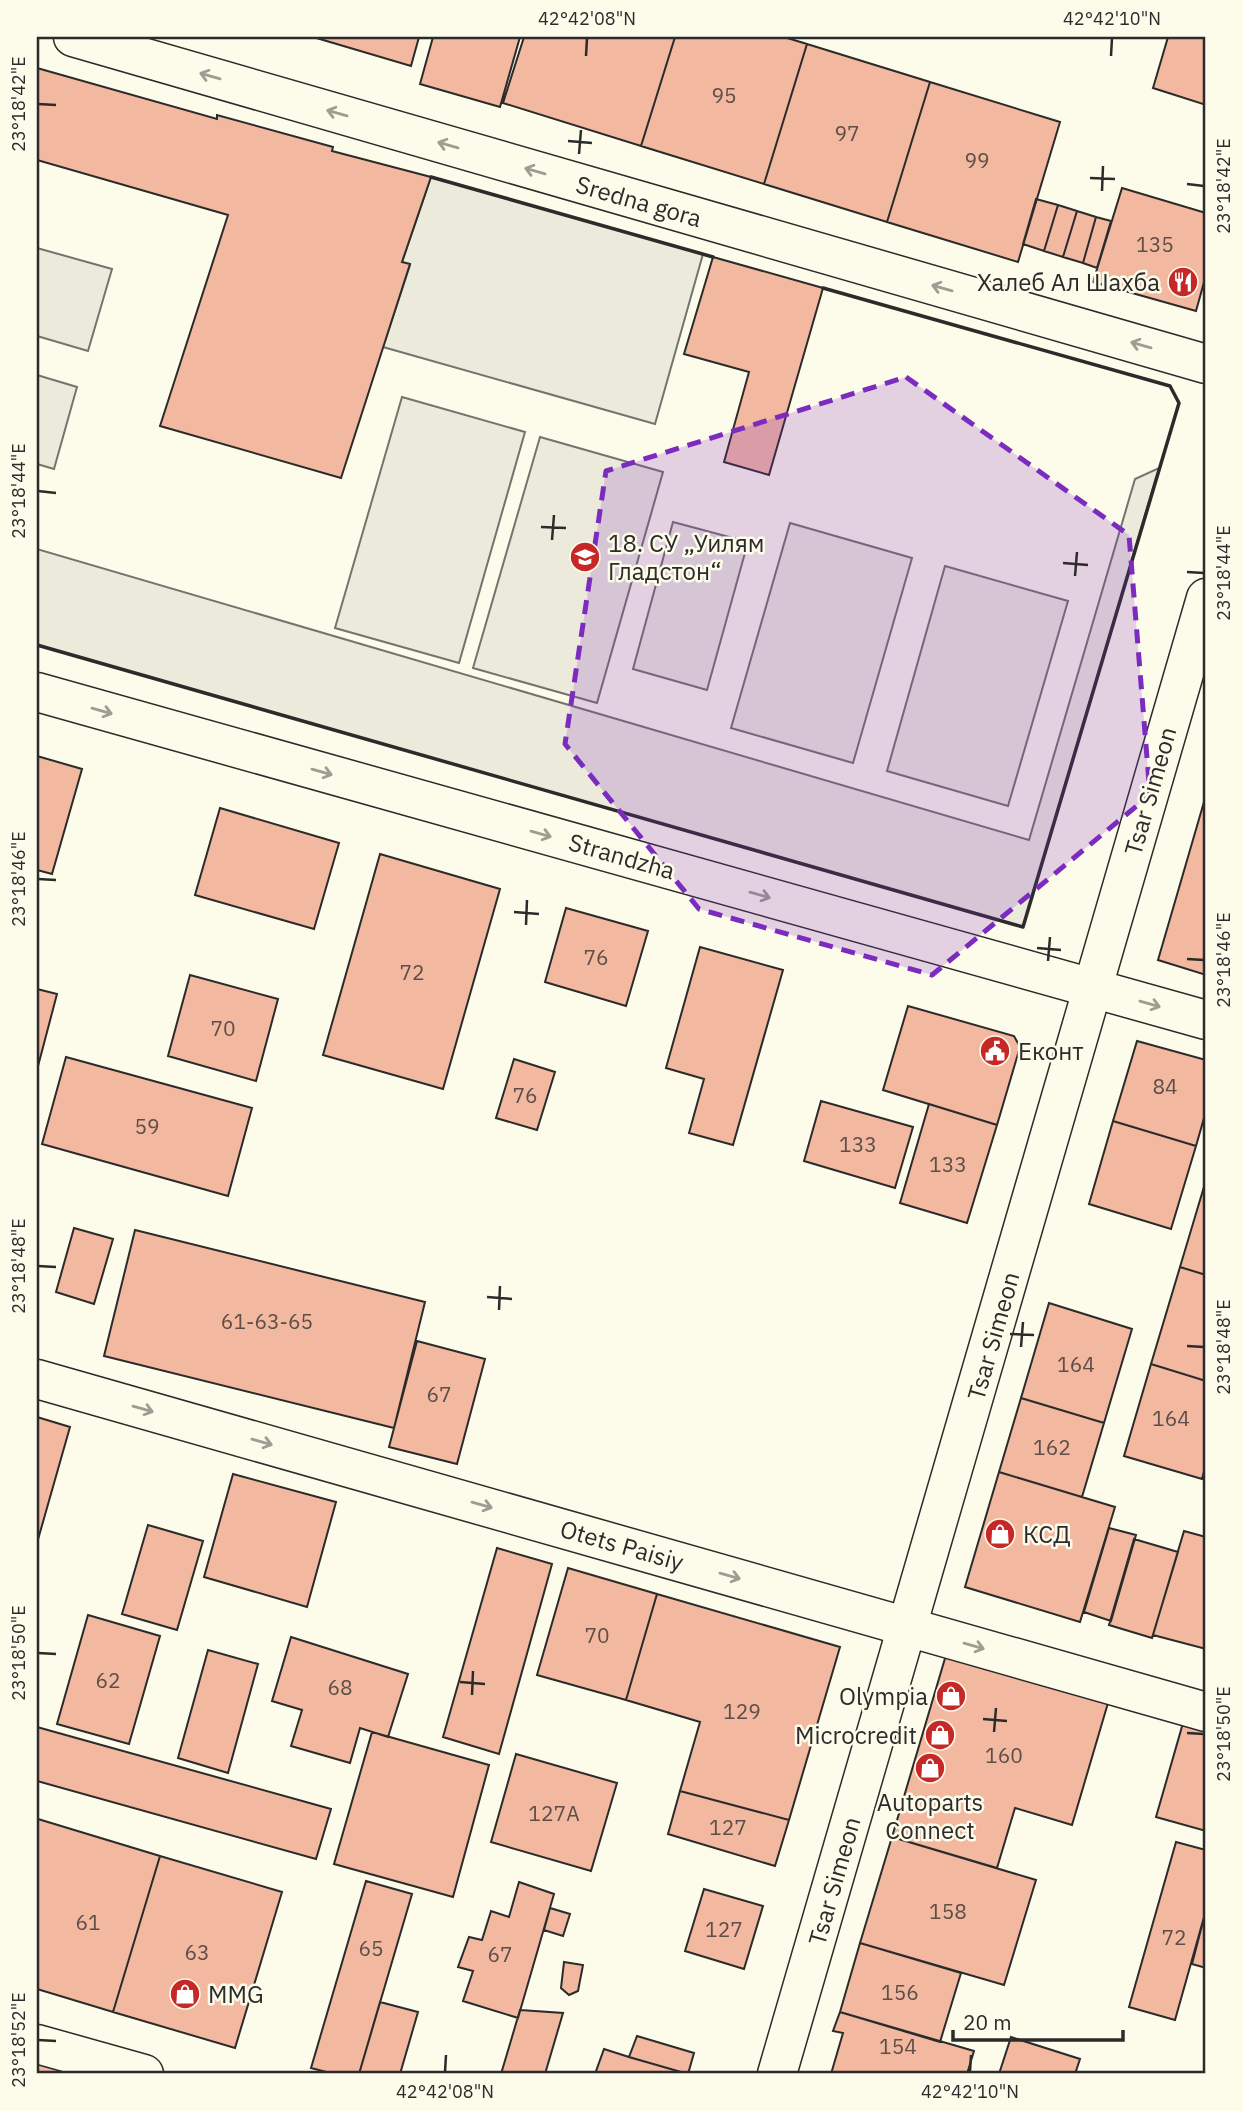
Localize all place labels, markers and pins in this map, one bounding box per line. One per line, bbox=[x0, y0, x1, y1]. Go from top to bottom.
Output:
restaurant icon: Халеб Ал Шахба bbox=[1166, 265, 1200, 299]
place label: Халеб Ал Шахба bbox=[977, 266, 1160, 298]
place label: 18. СУ „Уилям Гладстон“ bbox=[608, 527, 764, 587]
school or university icon: 18. СУ „Уилям Гладстон“ bbox=[568, 540, 602, 574]
public building icon: Еконт bbox=[978, 1034, 1012, 1068]
place label: Еконт bbox=[1018, 1035, 1084, 1067]
shop icon: КСД bbox=[983, 1517, 1017, 1551]
place label: КСД bbox=[1023, 1518, 1071, 1550]
shop icon: Olympia bbox=[934, 1679, 968, 1713]
place label: Olympia bbox=[839, 1680, 928, 1712]
shop icon: Microcredit bbox=[923, 1718, 957, 1752]
place label: Microcredit bbox=[795, 1719, 917, 1751]
shop icon: Autoparts Connect bbox=[913, 1751, 947, 1785]
place label: Autoparts Connect bbox=[877, 1786, 983, 1846]
shop icon: MMG bbox=[168, 1977, 202, 2011]
place label: MMG bbox=[208, 1978, 264, 2010]

